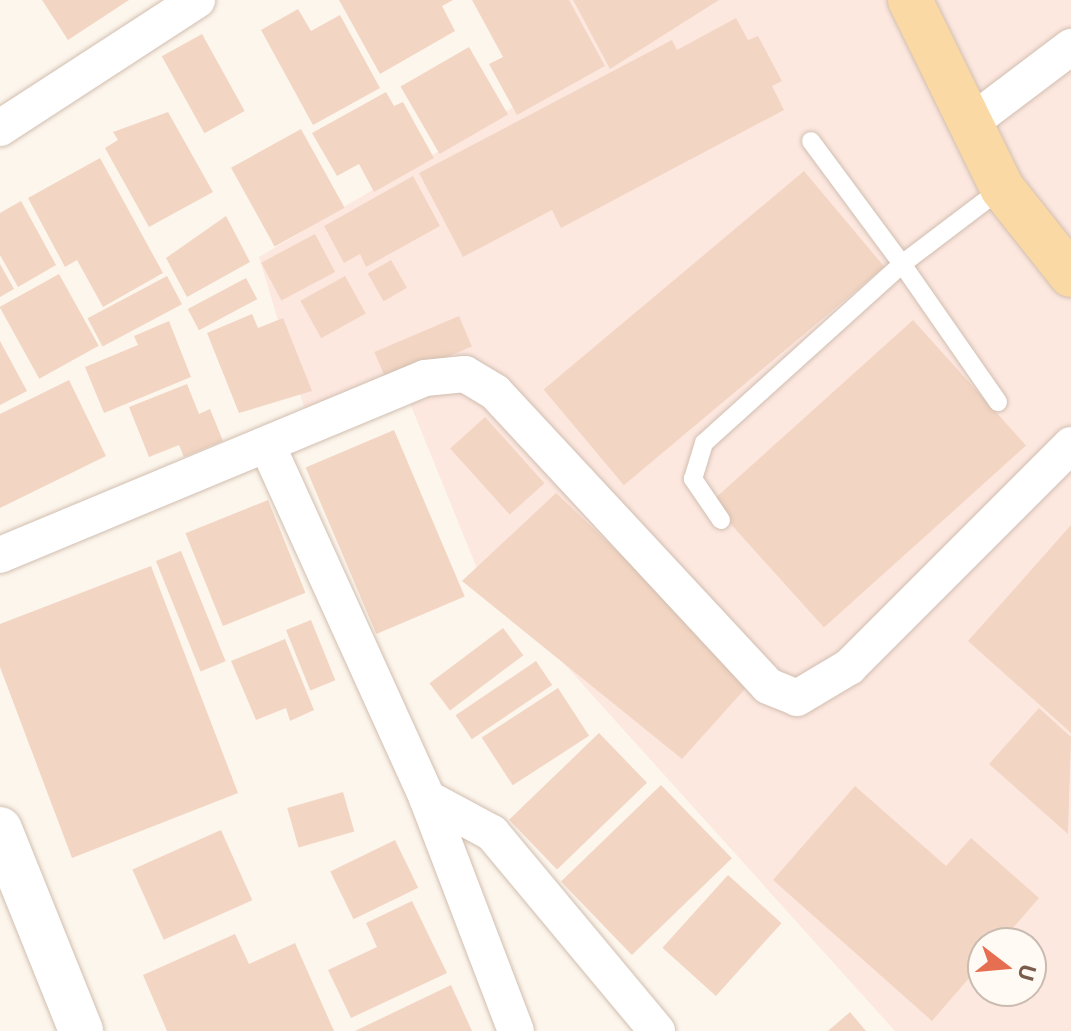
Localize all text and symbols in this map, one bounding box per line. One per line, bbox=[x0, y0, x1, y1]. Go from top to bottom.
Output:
north arrow bbox=[967, 927, 1047, 1007]
text: U bbox=[1011, 961, 1045, 985]

